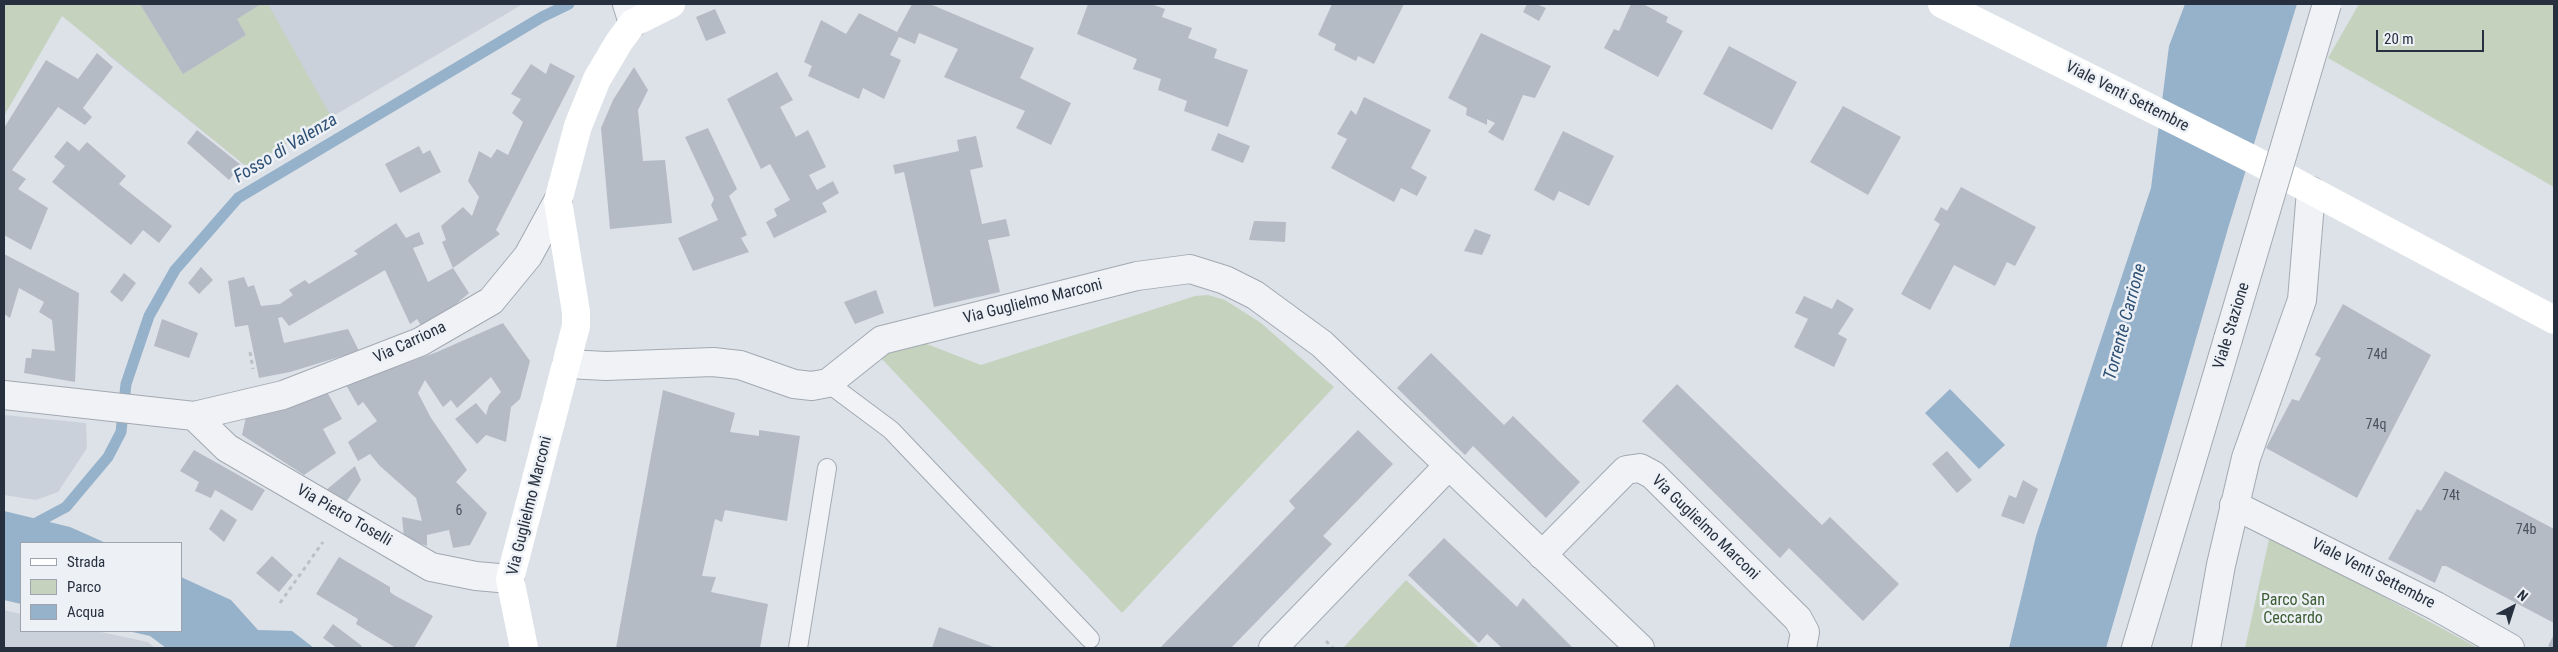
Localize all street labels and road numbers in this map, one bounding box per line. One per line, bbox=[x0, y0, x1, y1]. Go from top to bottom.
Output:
street label: Viale Venti Settembre bbox=[2062, 58, 2192, 136]
street label: Via Guglielmo Marconi bbox=[961, 275, 1105, 329]
street label: Viale Stazione bbox=[2210, 280, 2254, 372]
street label: Via Carriona bbox=[371, 318, 449, 368]
street label: Via Guglielmo Marconi bbox=[503, 434, 557, 578]
street label: Via Guglielmo Marconi bbox=[1647, 472, 1763, 584]
street label: Via Pietro Toselli bbox=[293, 481, 395, 551]
street label: Viale Venti Settembre bbox=[2308, 535, 2438, 613]

